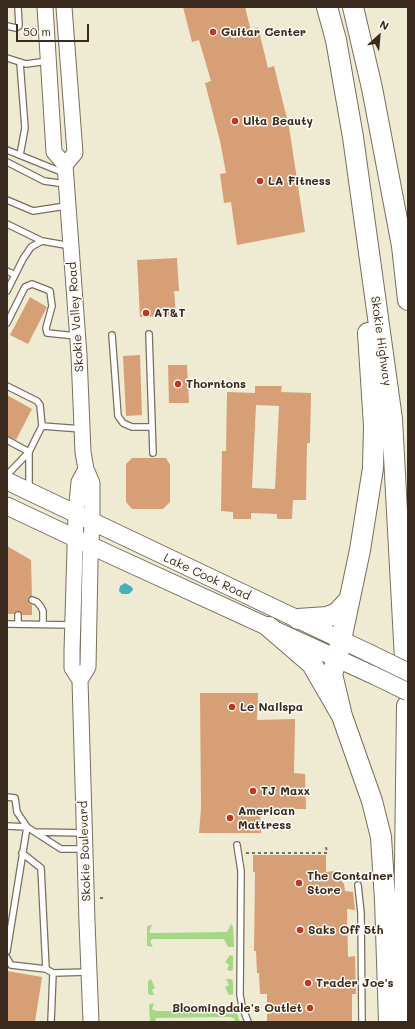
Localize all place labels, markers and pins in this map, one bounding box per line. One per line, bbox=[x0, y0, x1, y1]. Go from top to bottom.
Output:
place label: Guitar Center bbox=[221, 25, 306, 39]
marker: Guitar Center bbox=[208, 27, 218, 37]
place label: Ulta Beauty bbox=[243, 114, 313, 128]
marker: Ulta Beauty bbox=[230, 116, 240, 126]
place label: LA Fitness bbox=[268, 174, 331, 188]
marker: LA Fitness bbox=[255, 176, 265, 186]
place label: AT&T bbox=[154, 306, 186, 320]
marker: AT&T bbox=[141, 308, 151, 318]
place label: Thorntons bbox=[186, 377, 246, 391]
marker: Thorntons bbox=[173, 379, 183, 389]
place label: Le Nailspa bbox=[240, 700, 303, 714]
marker: Le Nailspa bbox=[227, 702, 237, 712]
place label: TJ Maxx bbox=[261, 784, 310, 798]
marker: TJ Maxx bbox=[248, 786, 258, 796]
place label: American Mattress bbox=[238, 804, 295, 832]
marker: American Mattress bbox=[225, 813, 235, 823]
place label: The Container Store bbox=[307, 869, 393, 897]
marker: The Container Store bbox=[294, 878, 304, 888]
place label: Saks Off 5th bbox=[308, 923, 383, 937]
marker: Saks Off 5th bbox=[295, 925, 305, 935]
place label: Trader Joe's bbox=[316, 976, 394, 990]
marker: Trader Joe's bbox=[303, 978, 313, 988]
place label: Bloomingdale's Outlet bbox=[172, 1001, 302, 1015]
marker: Bloomingdale's Outlet bbox=[305, 1003, 315, 1013]

